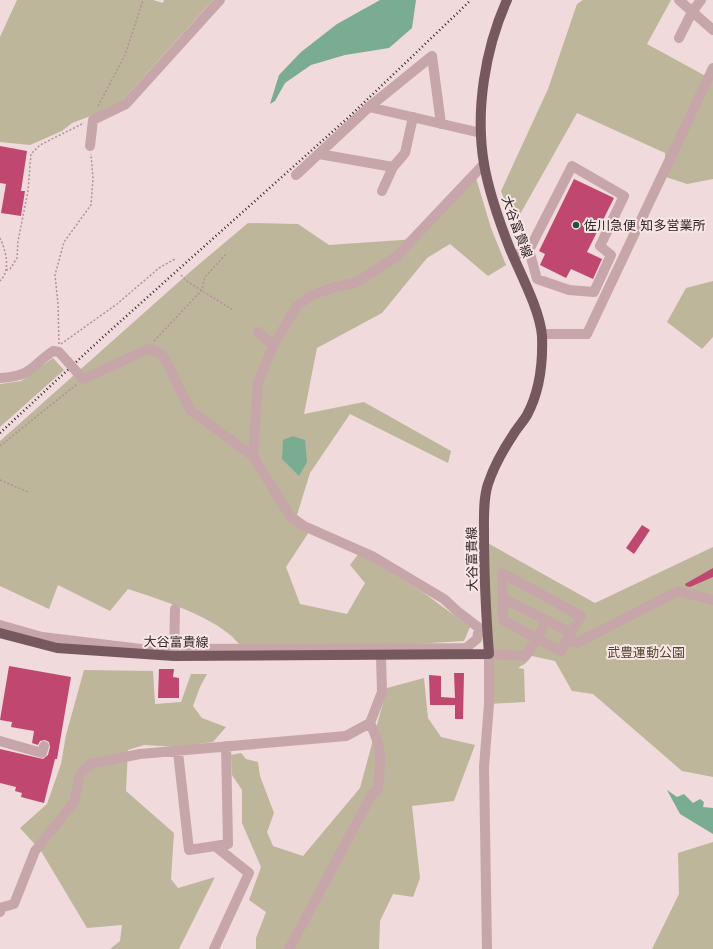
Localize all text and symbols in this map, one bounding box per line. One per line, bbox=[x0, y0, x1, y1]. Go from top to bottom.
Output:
street label: 大谷富貴線 bbox=[499, 194, 535, 260]
place label: 佐川急便 知多営業所 bbox=[584, 218, 705, 233]
marker: 佐川急便 知多営業所 bbox=[571, 220, 581, 230]
street label: 大谷富貴線 bbox=[464, 526, 480, 592]
street label: 大谷富貴線 bbox=[143, 634, 209, 650]
park label: 武豊運動公園 bbox=[607, 645, 685, 660]

